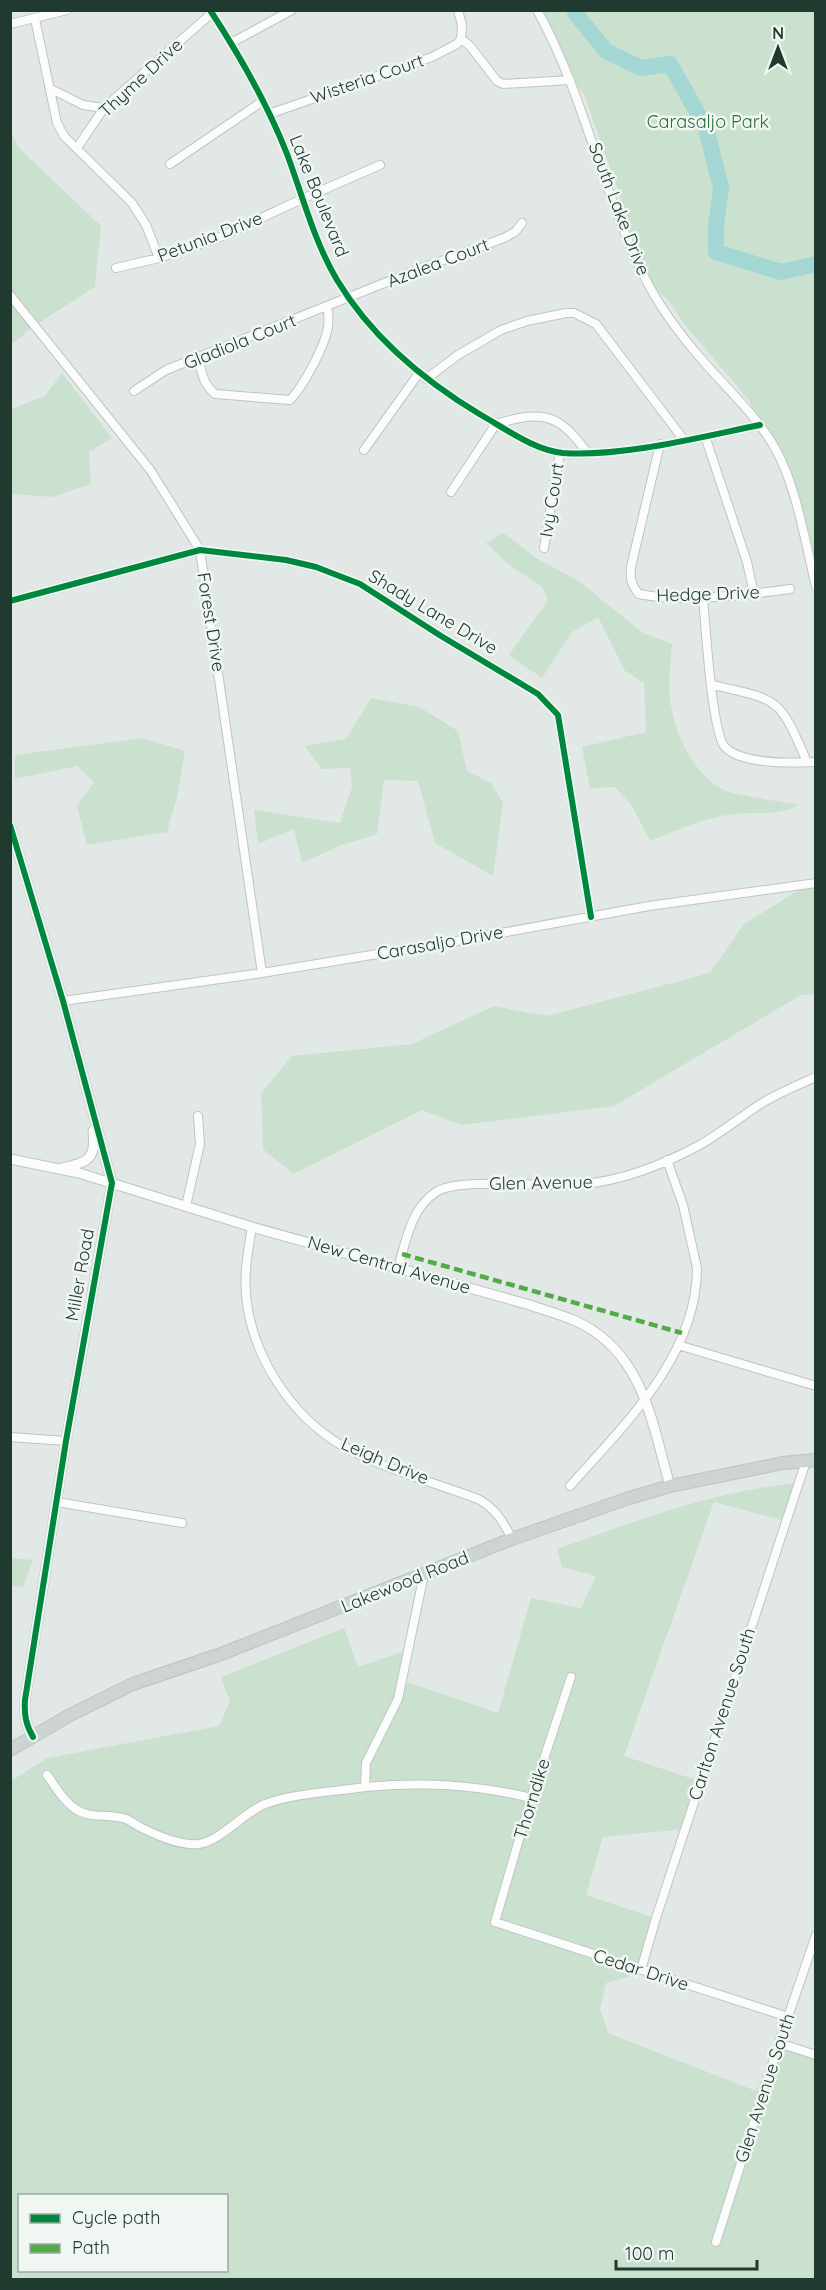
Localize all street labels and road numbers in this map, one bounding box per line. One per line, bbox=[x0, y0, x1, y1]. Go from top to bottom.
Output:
street label: Thyme Drive bbox=[94, 33, 187, 122]
street label: Wisteria Court bbox=[307, 48, 427, 109]
street label: Lake Boulevard bbox=[285, 131, 354, 260]
street label: South Lake Drive bbox=[584, 139, 655, 279]
street label: Petunia Drive bbox=[154, 206, 266, 267]
street label: Azalea Court bbox=[384, 233, 492, 292]
street label: Gladiola Court bbox=[180, 309, 299, 374]
street label: Ivy Court bbox=[534, 461, 569, 539]
street label: Shady Lane Drive bbox=[365, 564, 502, 659]
street label: Forest Drive bbox=[192, 571, 231, 673]
street label: Hedge Drive bbox=[656, 580, 760, 607]
street label: Carasaljo Drive bbox=[375, 920, 505, 965]
street label: Glen Avenue bbox=[489, 1170, 593, 1195]
street label: Miller Road bbox=[60, 1227, 99, 1323]
street label: New Central Avenue bbox=[305, 1230, 473, 1299]
street label: Leigh Drive bbox=[338, 1432, 433, 1489]
street label: Lakewood Road bbox=[338, 1545, 472, 1618]
street label: Carlton Avenue South bbox=[683, 1625, 760, 1803]
street label: Thorndike bbox=[508, 1756, 555, 1842]
street label: Cedar Drive bbox=[591, 1943, 692, 1996]
street label: Glen Avenue South bbox=[729, 2010, 800, 2166]

